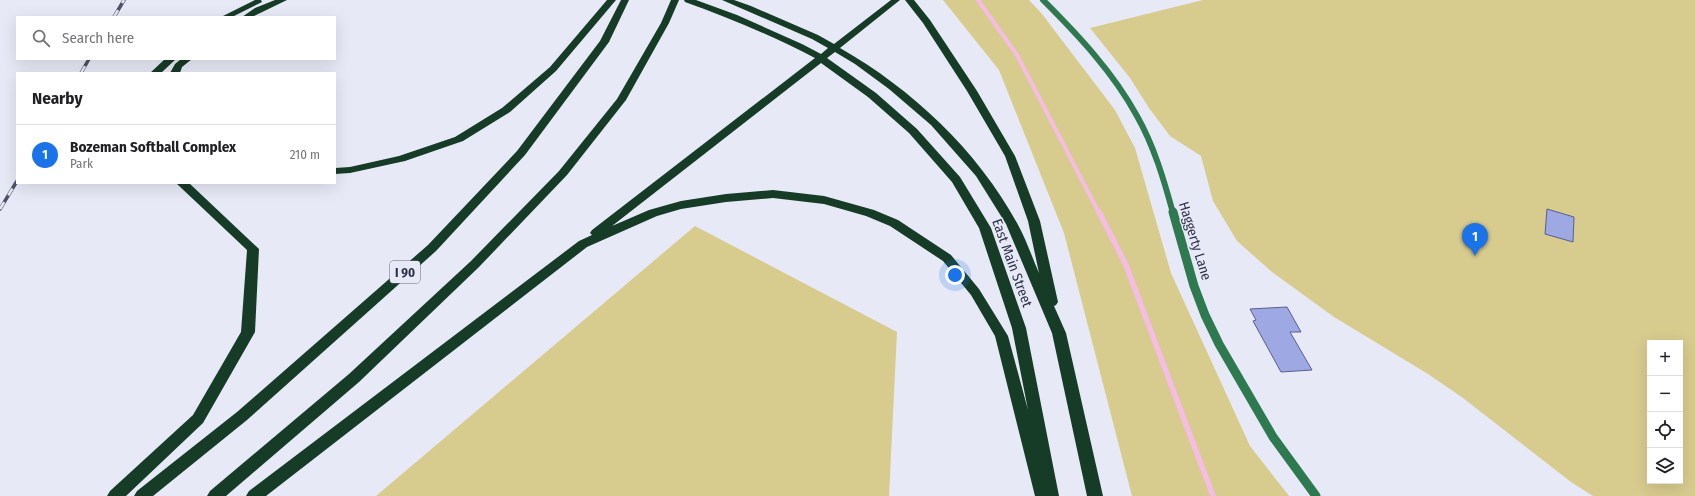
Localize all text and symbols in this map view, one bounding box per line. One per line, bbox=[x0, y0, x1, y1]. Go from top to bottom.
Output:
search box bbox=[16, 16, 336, 60]
icon: search bbox=[30, 27, 52, 49]
text: Search here bbox=[62, 29, 134, 47]
text: Nearby bbox=[32, 88, 83, 109]
text: Bozeman Softball Complex bbox=[70, 138, 236, 156]
text: 1 bbox=[42, 147, 48, 162]
text: 210 m bbox=[290, 147, 320, 162]
text: Park bbox=[70, 156, 93, 171]
street label: Haggerty Lane bbox=[1175, 200, 1215, 282]
street label: East Main Street bbox=[988, 217, 1036, 310]
pin: 1 bbox=[1462, 223, 1488, 256]
road number: I 90 bbox=[390, 261, 420, 283]
your location bbox=[945, 265, 965, 285]
map controls bbox=[1647, 340, 1683, 484]
button: + bbox=[1647, 340, 1683, 376]
button: − bbox=[1647, 376, 1683, 412]
button: locate bbox=[1647, 412, 1683, 448]
button: layers bbox=[1647, 448, 1683, 484]

